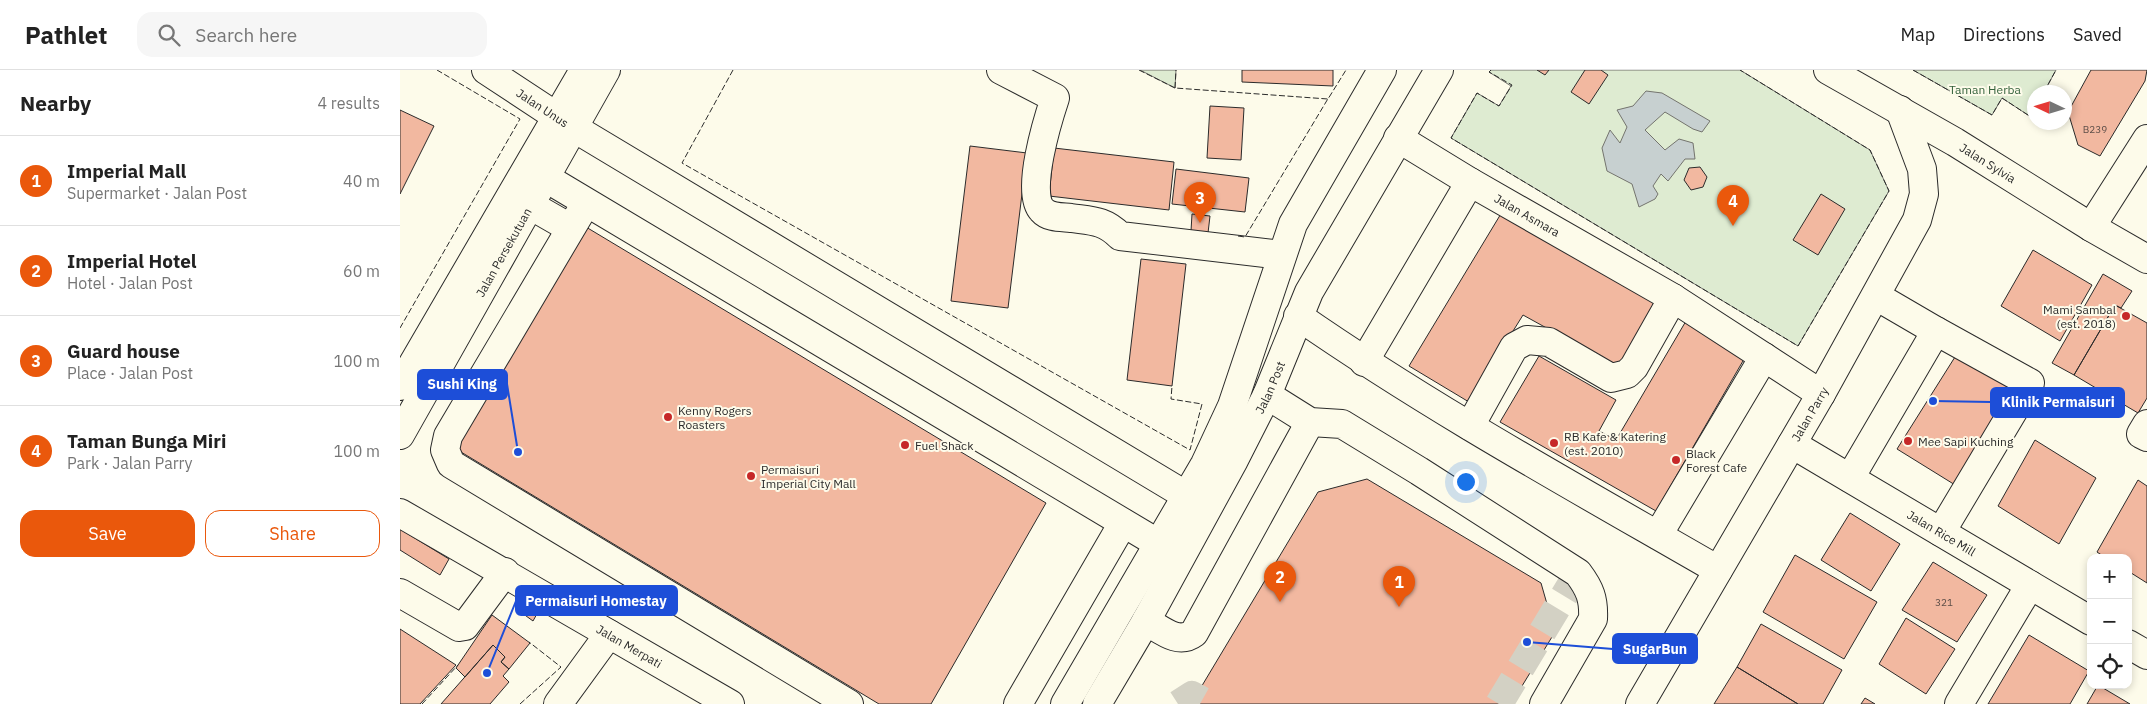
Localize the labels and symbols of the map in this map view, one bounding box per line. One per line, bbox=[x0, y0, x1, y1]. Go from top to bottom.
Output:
park label: Taman Herba bbox=[1949, 82, 2021, 97]
street label: Jalan Unus bbox=[514, 85, 572, 130]
north arrow bbox=[2027, 85, 2072, 130]
house number: B239 bbox=[2083, 123, 2107, 136]
street label: Jalan Sylvia bbox=[1957, 140, 2019, 186]
pin: 3 bbox=[1184, 182, 1216, 223]
pin: 4 bbox=[1717, 185, 1749, 226]
street label: Jalan Asmara bbox=[1492, 190, 1563, 240]
street label: Jalan Persekutuan bbox=[472, 205, 534, 299]
place label: Mami Sambal (est. 2018) bbox=[2043, 302, 2116, 331]
marker: Mami Sambal (est. 2018) bbox=[2120, 310, 2132, 322]
street label: Jalan Post bbox=[1251, 359, 1288, 416]
callout: Sushi King bbox=[418, 370, 507, 399]
text: Sushi King bbox=[427, 375, 497, 393]
street label: Jalan Parry bbox=[1788, 384, 1831, 444]
callout: Klinik Permaisuri bbox=[1991, 388, 2124, 417]
text: Klinik Permaisuri bbox=[2001, 393, 2115, 411]
place label: Kenny Rogers Roasters bbox=[678, 403, 752, 432]
marker: Kenny Rogers Roasters bbox=[662, 411, 674, 423]
place label: RB Kafe & Katering (est. 2010) bbox=[1564, 429, 1666, 458]
place label: Mee Sapi Kuching bbox=[1918, 434, 2014, 449]
marker: Mee Sapi Kuching bbox=[1902, 435, 1914, 447]
marker: RB Kafe & Katering (est. 2010) bbox=[1548, 437, 1560, 449]
place label: Fuel Shack bbox=[915, 438, 974, 453]
marker: Fuel Shack bbox=[899, 439, 911, 451]
place label: Black Forest Cafe bbox=[1686, 446, 1748, 475]
marker: Black Forest Cafe bbox=[1670, 454, 1682, 466]
place label: Permaisuri Imperial City Mall bbox=[761, 462, 856, 491]
your location bbox=[1453, 469, 1479, 495]
marker: Permaisuri Imperial City Mall bbox=[745, 470, 757, 482]
street label: Jalan Rice Mill bbox=[1905, 507, 1979, 559]
pin: 2 bbox=[1264, 561, 1296, 602]
pin: 1 bbox=[1383, 566, 1415, 607]
callout: Permaisuri Homestay bbox=[516, 586, 677, 615]
text: Permaisuri Homestay bbox=[525, 592, 667, 610]
house number: 321 bbox=[1935, 596, 1953, 609]
street label: Jalan Merpati bbox=[594, 621, 665, 671]
callout: SugarBun bbox=[1613, 634, 1697, 663]
text: SugarBun bbox=[1623, 640, 1687, 658]

